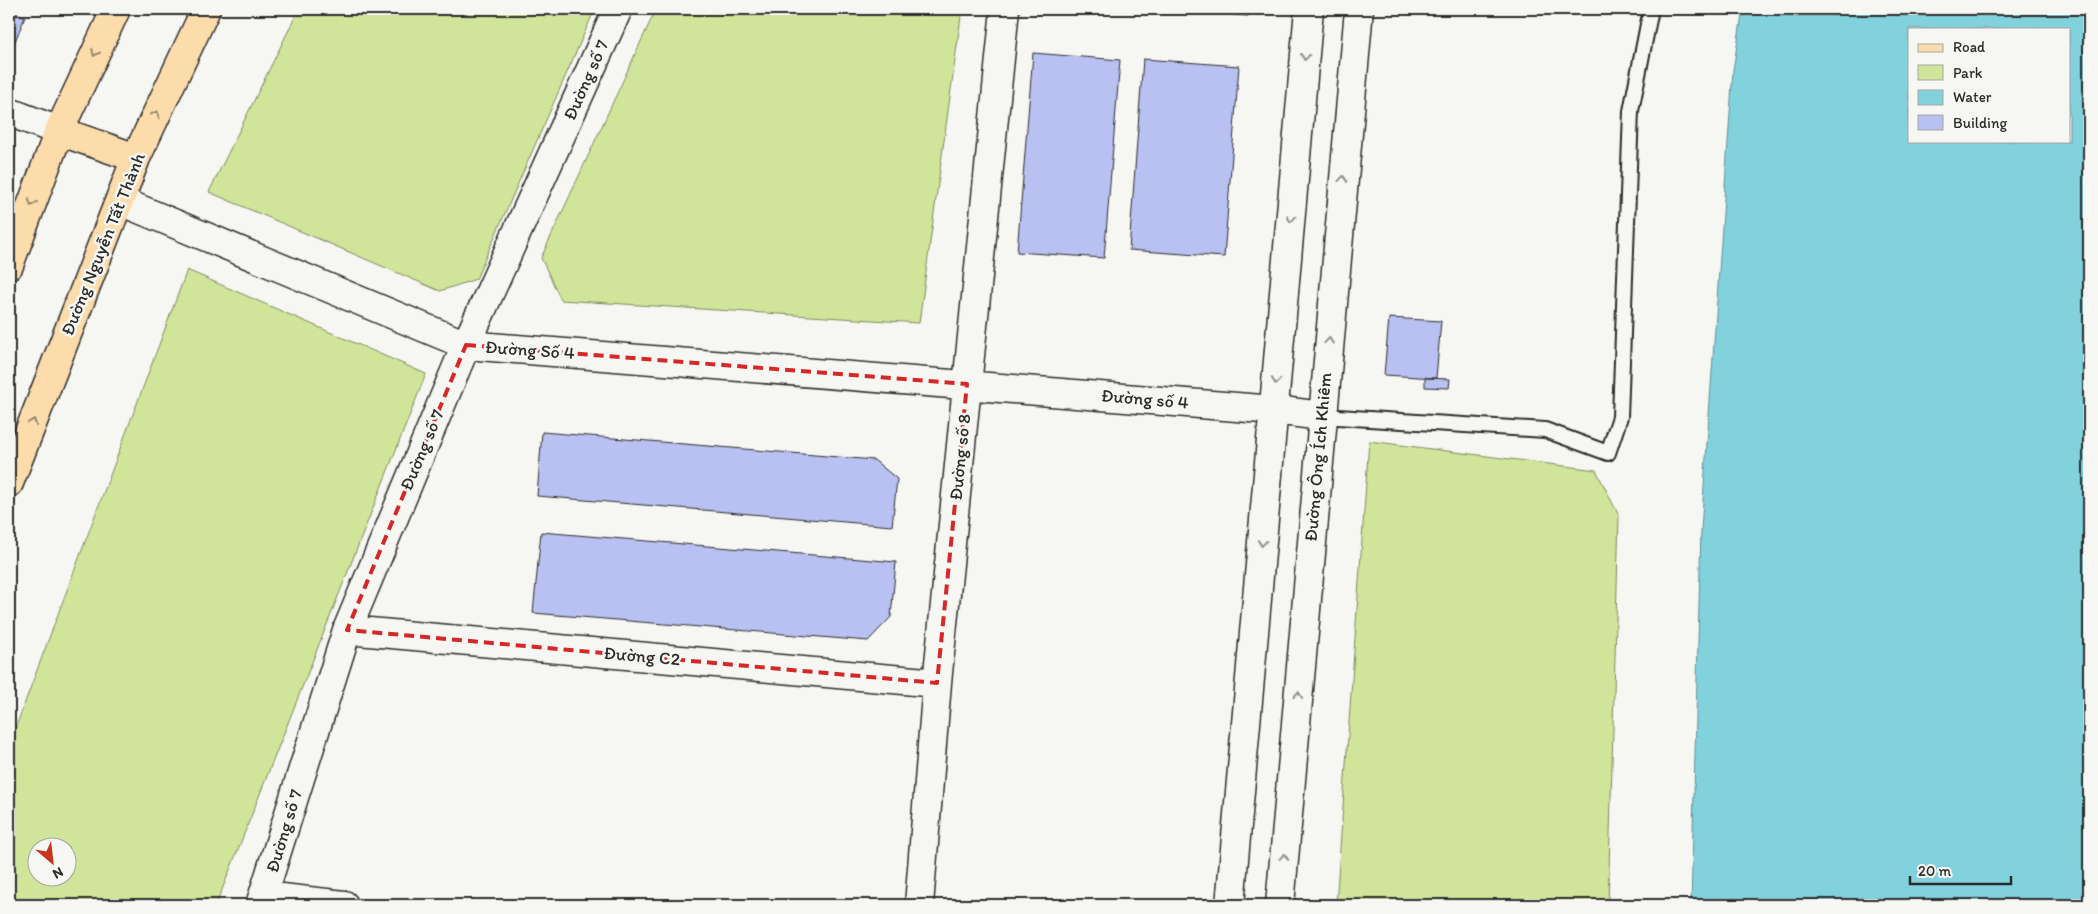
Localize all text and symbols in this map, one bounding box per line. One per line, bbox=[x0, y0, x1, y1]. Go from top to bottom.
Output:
legend bbox=[1908, 28, 2070, 142]
street label: Đường số 7 bbox=[559, 36, 614, 124]
text: Road bbox=[1953, 38, 1986, 56]
one-way arrow bbox=[90, 48, 101, 57]
one-way arrow bbox=[1300, 54, 1311, 62]
text: Park bbox=[1953, 64, 1983, 82]
text: Water bbox=[1953, 88, 1992, 106]
one-way arrow bbox=[150, 110, 160, 119]
text: Building bbox=[1953, 114, 2007, 132]
street label: Đường Nguyễn Tất Thành bbox=[56, 149, 150, 339]
one-way arrow bbox=[1338, 175, 1349, 183]
one-way arrow bbox=[28, 198, 38, 206]
one-way arrow bbox=[1286, 215, 1297, 223]
street label: Đường Số 4 bbox=[485, 336, 576, 364]
one-way arrow bbox=[1323, 337, 1334, 345]
street label: Đường Ông Ích Khiêm bbox=[1300, 371, 1336, 542]
one-way arrow bbox=[1271, 377, 1282, 385]
street label: Đường số 4 bbox=[1100, 384, 1190, 414]
street label: Đường số 7 bbox=[395, 406, 449, 494]
street label: Đường số 8 bbox=[945, 413, 975, 501]
one-way arrow bbox=[27, 418, 37, 427]
one-way arrow bbox=[1257, 539, 1268, 547]
street label: Đường C2 bbox=[603, 642, 682, 670]
one-way arrow bbox=[1292, 691, 1303, 699]
street label: Đường số 7 bbox=[261, 787, 307, 875]
north arrow bbox=[28, 836, 78, 886]
one-way arrow bbox=[1278, 852, 1289, 860]
scale bar bbox=[1910, 854, 2012, 886]
text: 20 m bbox=[1918, 862, 1952, 880]
text: N bbox=[50, 863, 66, 883]

